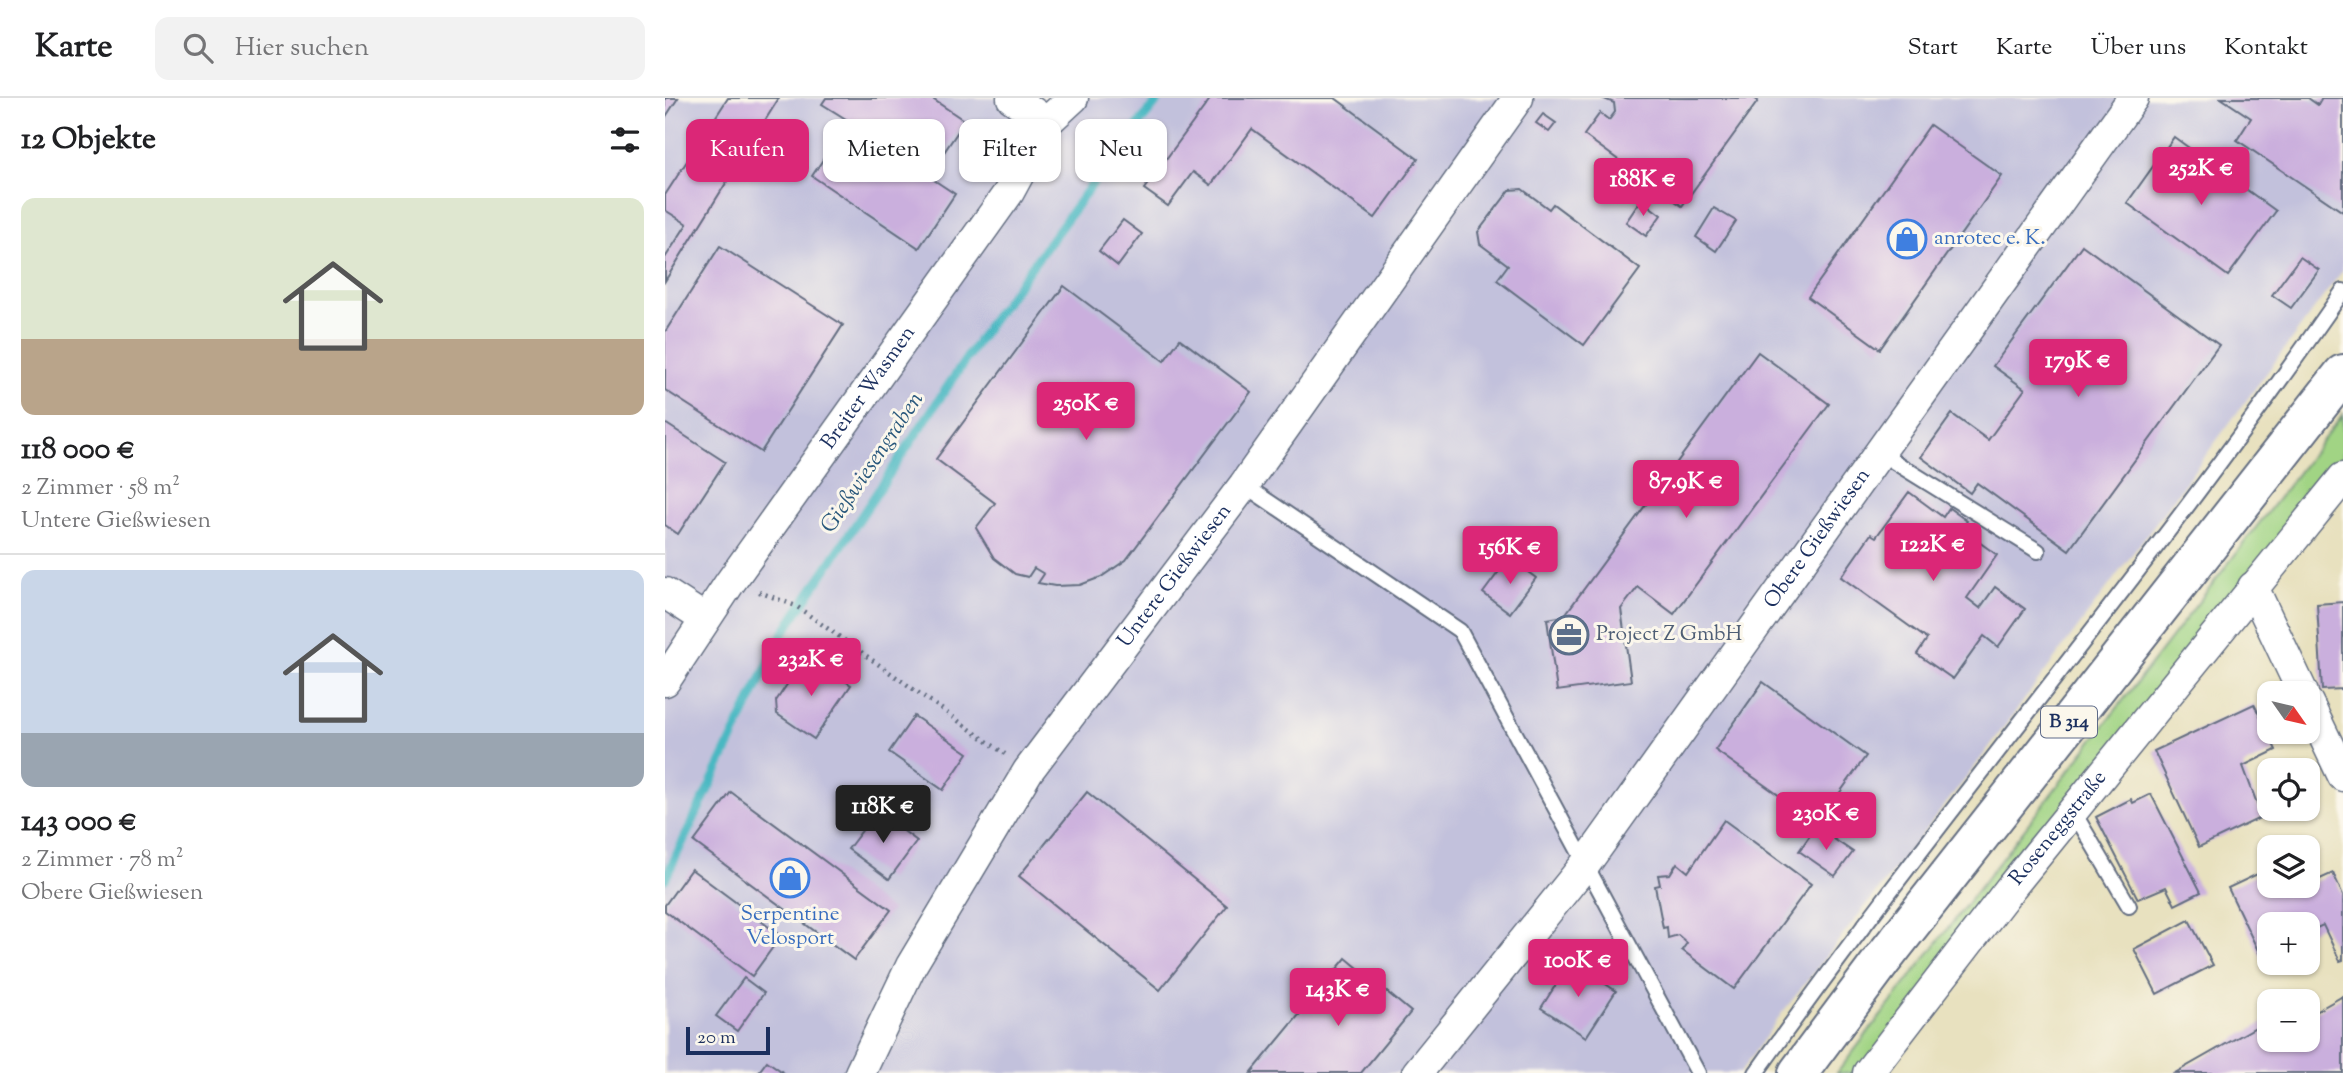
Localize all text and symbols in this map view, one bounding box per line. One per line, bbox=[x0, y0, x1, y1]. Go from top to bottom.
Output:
search box bbox=[155, 17, 645, 80]
text: Karte bbox=[35, 24, 113, 72]
icon: search bbox=[179, 29, 217, 67]
text: Hier suchen bbox=[235, 30, 369, 67]
text: Start bbox=[1907, 31, 1958, 65]
text: Karte bbox=[1996, 31, 2052, 65]
text: Über uns bbox=[2090, 31, 2186, 65]
text: Kontakt bbox=[2224, 31, 2308, 65]
text: 12 Objekte bbox=[21, 119, 156, 162]
chip: Kaufen bbox=[686, 119, 809, 182]
chip: Mieten bbox=[823, 119, 945, 182]
chip: Filter bbox=[959, 119, 1061, 182]
chip: Neu bbox=[1075, 119, 1167, 182]
icon: filters bbox=[606, 121, 644, 159]
pin: 252K € bbox=[2144, 148, 2258, 207]
text: 252K € bbox=[2168, 153, 2234, 186]
pin: 188K € bbox=[1586, 158, 1700, 218]
text: 188K € bbox=[1610, 164, 1676, 197]
shop icon: anrotec e. K. bbox=[1886, 218, 1928, 260]
place label: anrotec e. K. bbox=[1934, 224, 2046, 254]
icon: home bbox=[270, 243, 396, 369]
street label: Breiter Wasmen bbox=[814, 320, 923, 456]
pin: 179K € bbox=[2021, 340, 2135, 399]
text: 179K € bbox=[2045, 345, 2111, 378]
pin: 250K € bbox=[1029, 382, 1143, 442]
water label: Gießwiesengraben bbox=[813, 386, 933, 540]
text: 250K € bbox=[1053, 388, 1119, 421]
text: 118 000 € bbox=[21, 429, 135, 472]
pin: 87.9K € bbox=[1621, 460, 1751, 520]
street label: Obere Gießwiesen bbox=[1757, 462, 1878, 615]
text: 87.9K € bbox=[1649, 466, 1723, 499]
text: 2 Zimmer · 58 m² bbox=[21, 472, 180, 505]
street label: Untere Gießwiesen bbox=[1111, 498, 1239, 655]
text: Untere Gießwiesen bbox=[21, 505, 211, 538]
pin: 122K € bbox=[1876, 524, 1990, 583]
pin: 156K € bbox=[1453, 526, 1567, 586]
text: 122K € bbox=[1900, 529, 1966, 562]
text: 156K € bbox=[1479, 532, 1541, 565]
office icon: Project Z GmbH bbox=[1548, 614, 1590, 656]
icon: home bbox=[270, 615, 396, 741]
place label: Project Z GmbH bbox=[1596, 620, 1743, 650]
pin: 232K € bbox=[754, 638, 868, 698]
text: 232K € bbox=[778, 644, 844, 677]
north arrow bbox=[2257, 681, 2321, 744]
map controls bbox=[2257, 681, 2320, 1052]
road number: B 314 bbox=[2041, 706, 2097, 737]
button: locate bbox=[2257, 758, 2320, 821]
street label: Roseneggstraße bbox=[2003, 765, 2114, 892]
pin: 118K € bbox=[826, 786, 940, 845]
text: 118K € bbox=[852, 791, 914, 824]
pin: 230K € bbox=[1769, 792, 1883, 852]
text: 230K € bbox=[1792, 798, 1860, 831]
text: 143 000 € bbox=[21, 801, 137, 844]
button: layers bbox=[2257, 835, 2320, 898]
text: 2 Zimmer · 78 m² bbox=[21, 844, 184, 877]
shop icon: Serpentine Velosport bbox=[769, 857, 811, 899]
text: Obere Gießwiesen bbox=[21, 877, 203, 910]
place label: Serpentine Velosport bbox=[741, 900, 839, 954]
button: + bbox=[2257, 912, 2320, 975]
pin: 100K € bbox=[1521, 940, 1635, 999]
text: 100K € bbox=[1544, 945, 1612, 978]
pin: 143K € bbox=[1281, 968, 1395, 1028]
text: 143K € bbox=[1306, 974, 1370, 1007]
button: − bbox=[2257, 989, 2320, 1052]
scale bar bbox=[686, 1024, 770, 1056]
text: 20 m bbox=[697, 1025, 736, 1052]

